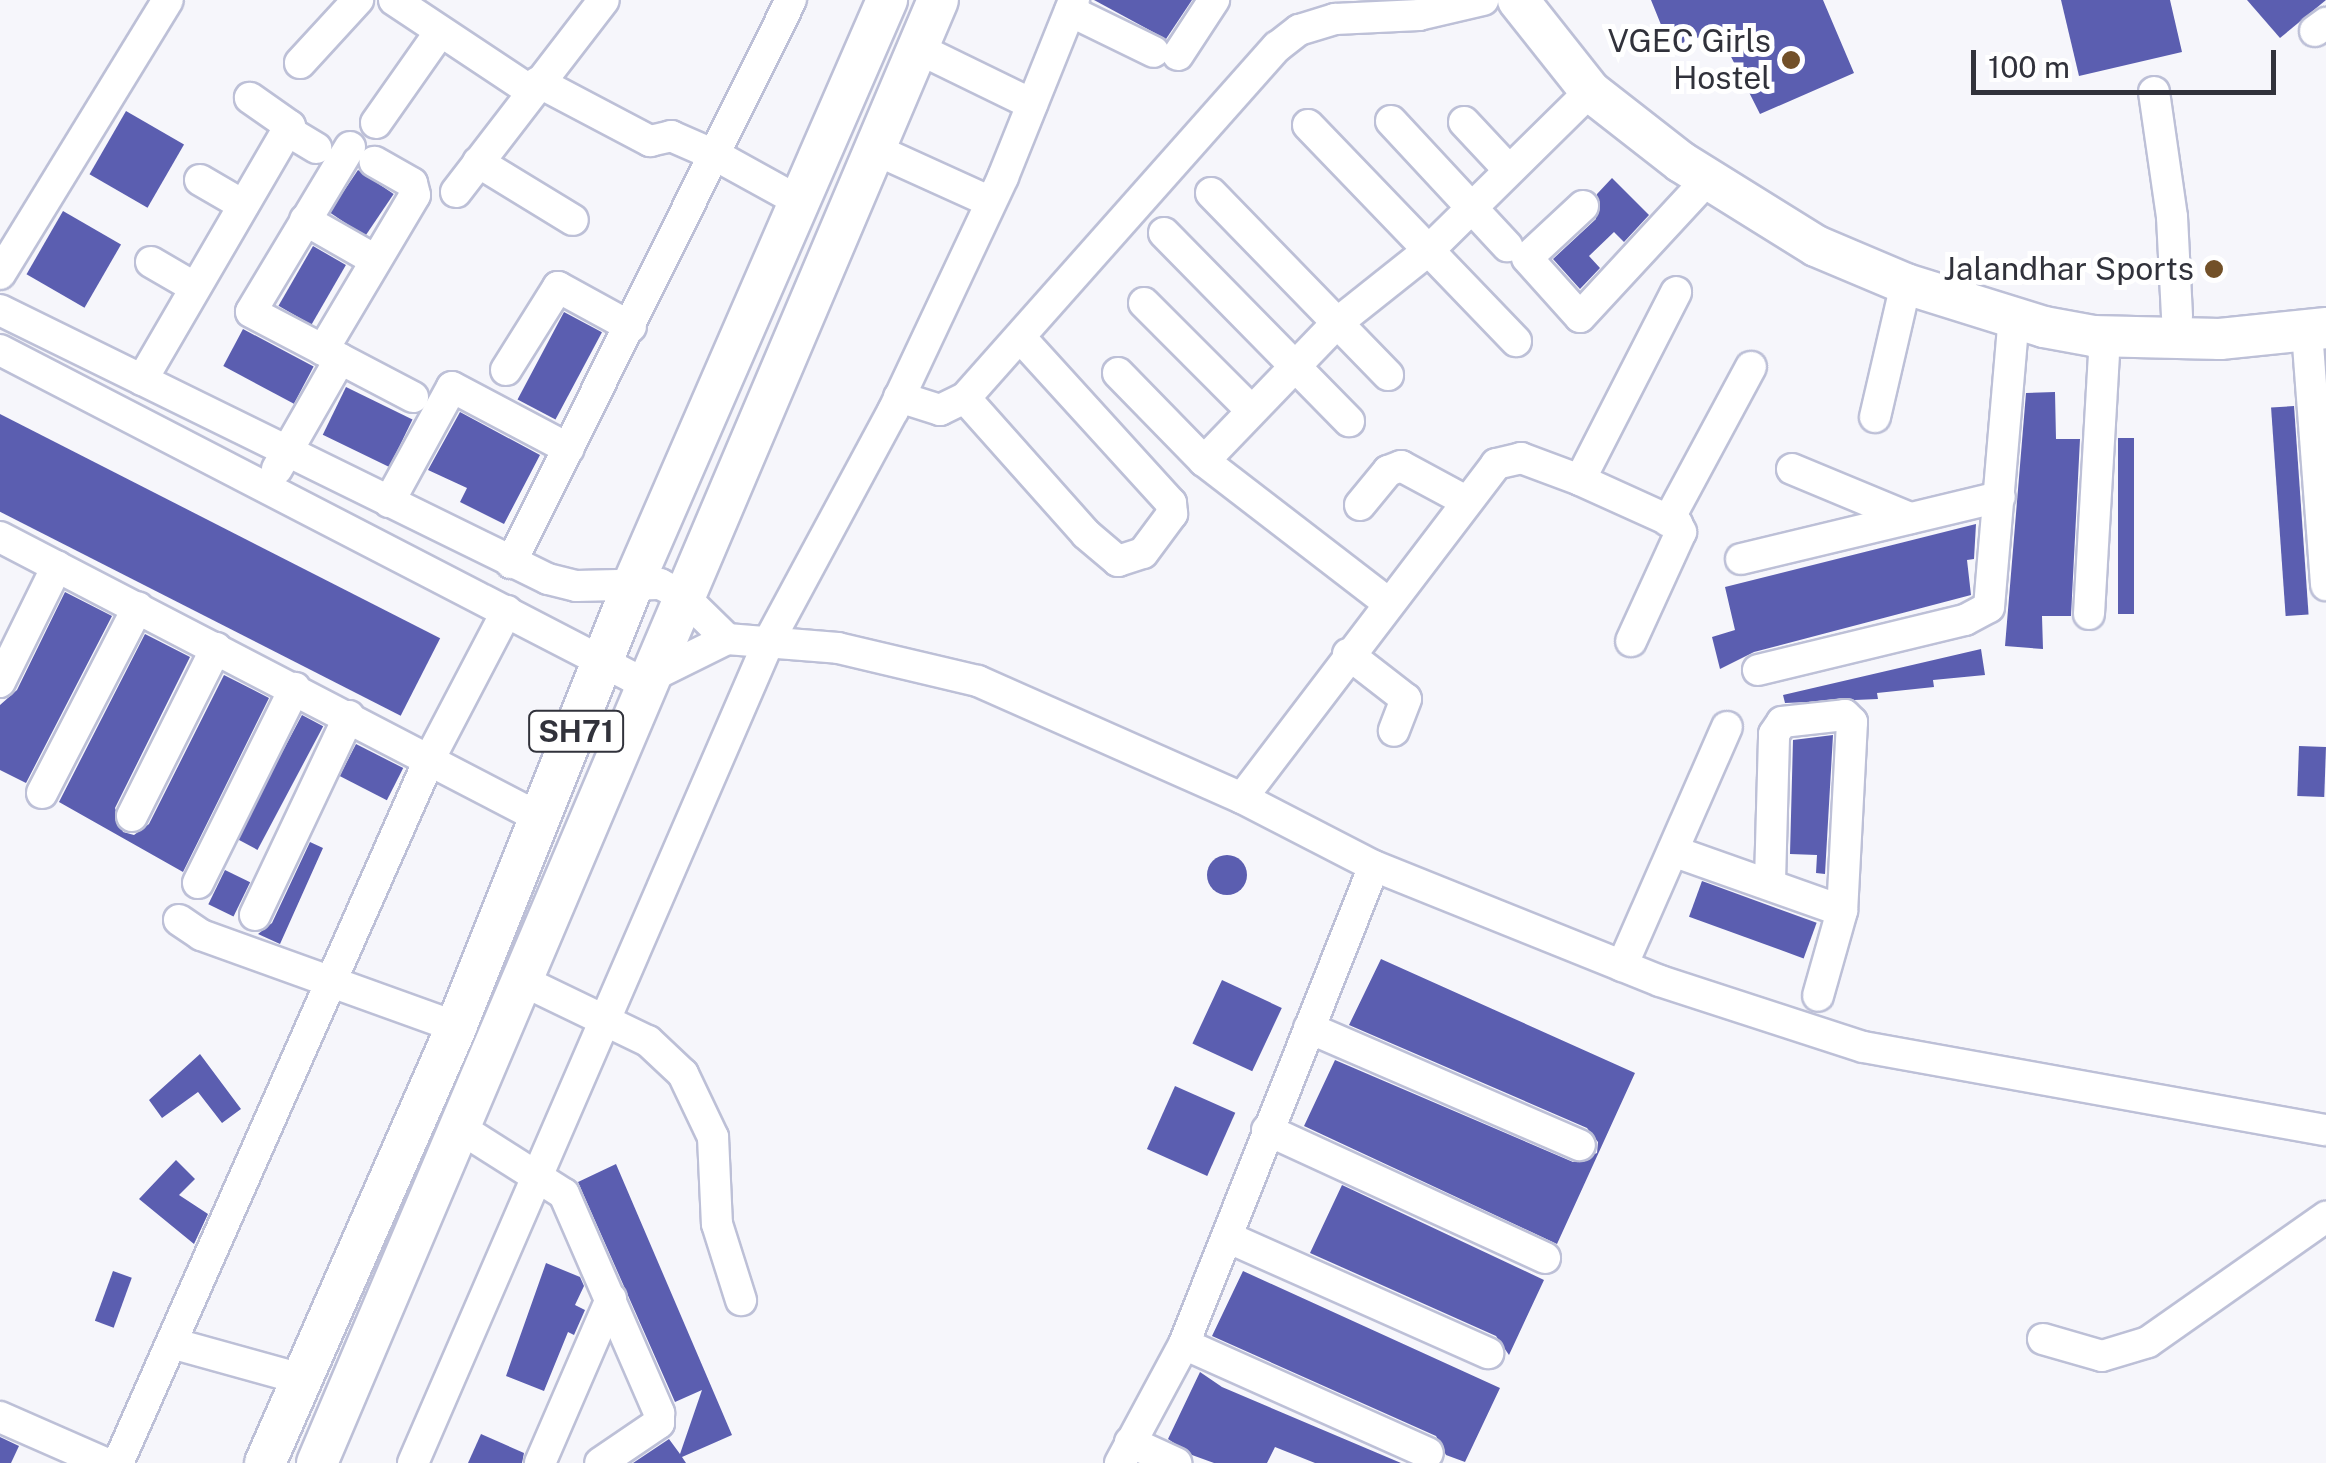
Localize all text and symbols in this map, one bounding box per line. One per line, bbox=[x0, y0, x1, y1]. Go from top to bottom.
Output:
place label: VGEC Girls Hostel bbox=[1607, 23, 1771, 98]
scale bar bbox=[1976, 30, 2281, 92]
marker: VGEC Girls Hostel bbox=[1780, 49, 1802, 71]
text: 100 m bbox=[1988, 49, 2070, 85]
place label: Jalandhar Sports bbox=[1943, 250, 2194, 288]
marker: Jalandhar Sports bbox=[2203, 258, 2225, 280]
road number: SH71 bbox=[526, 706, 626, 756]

